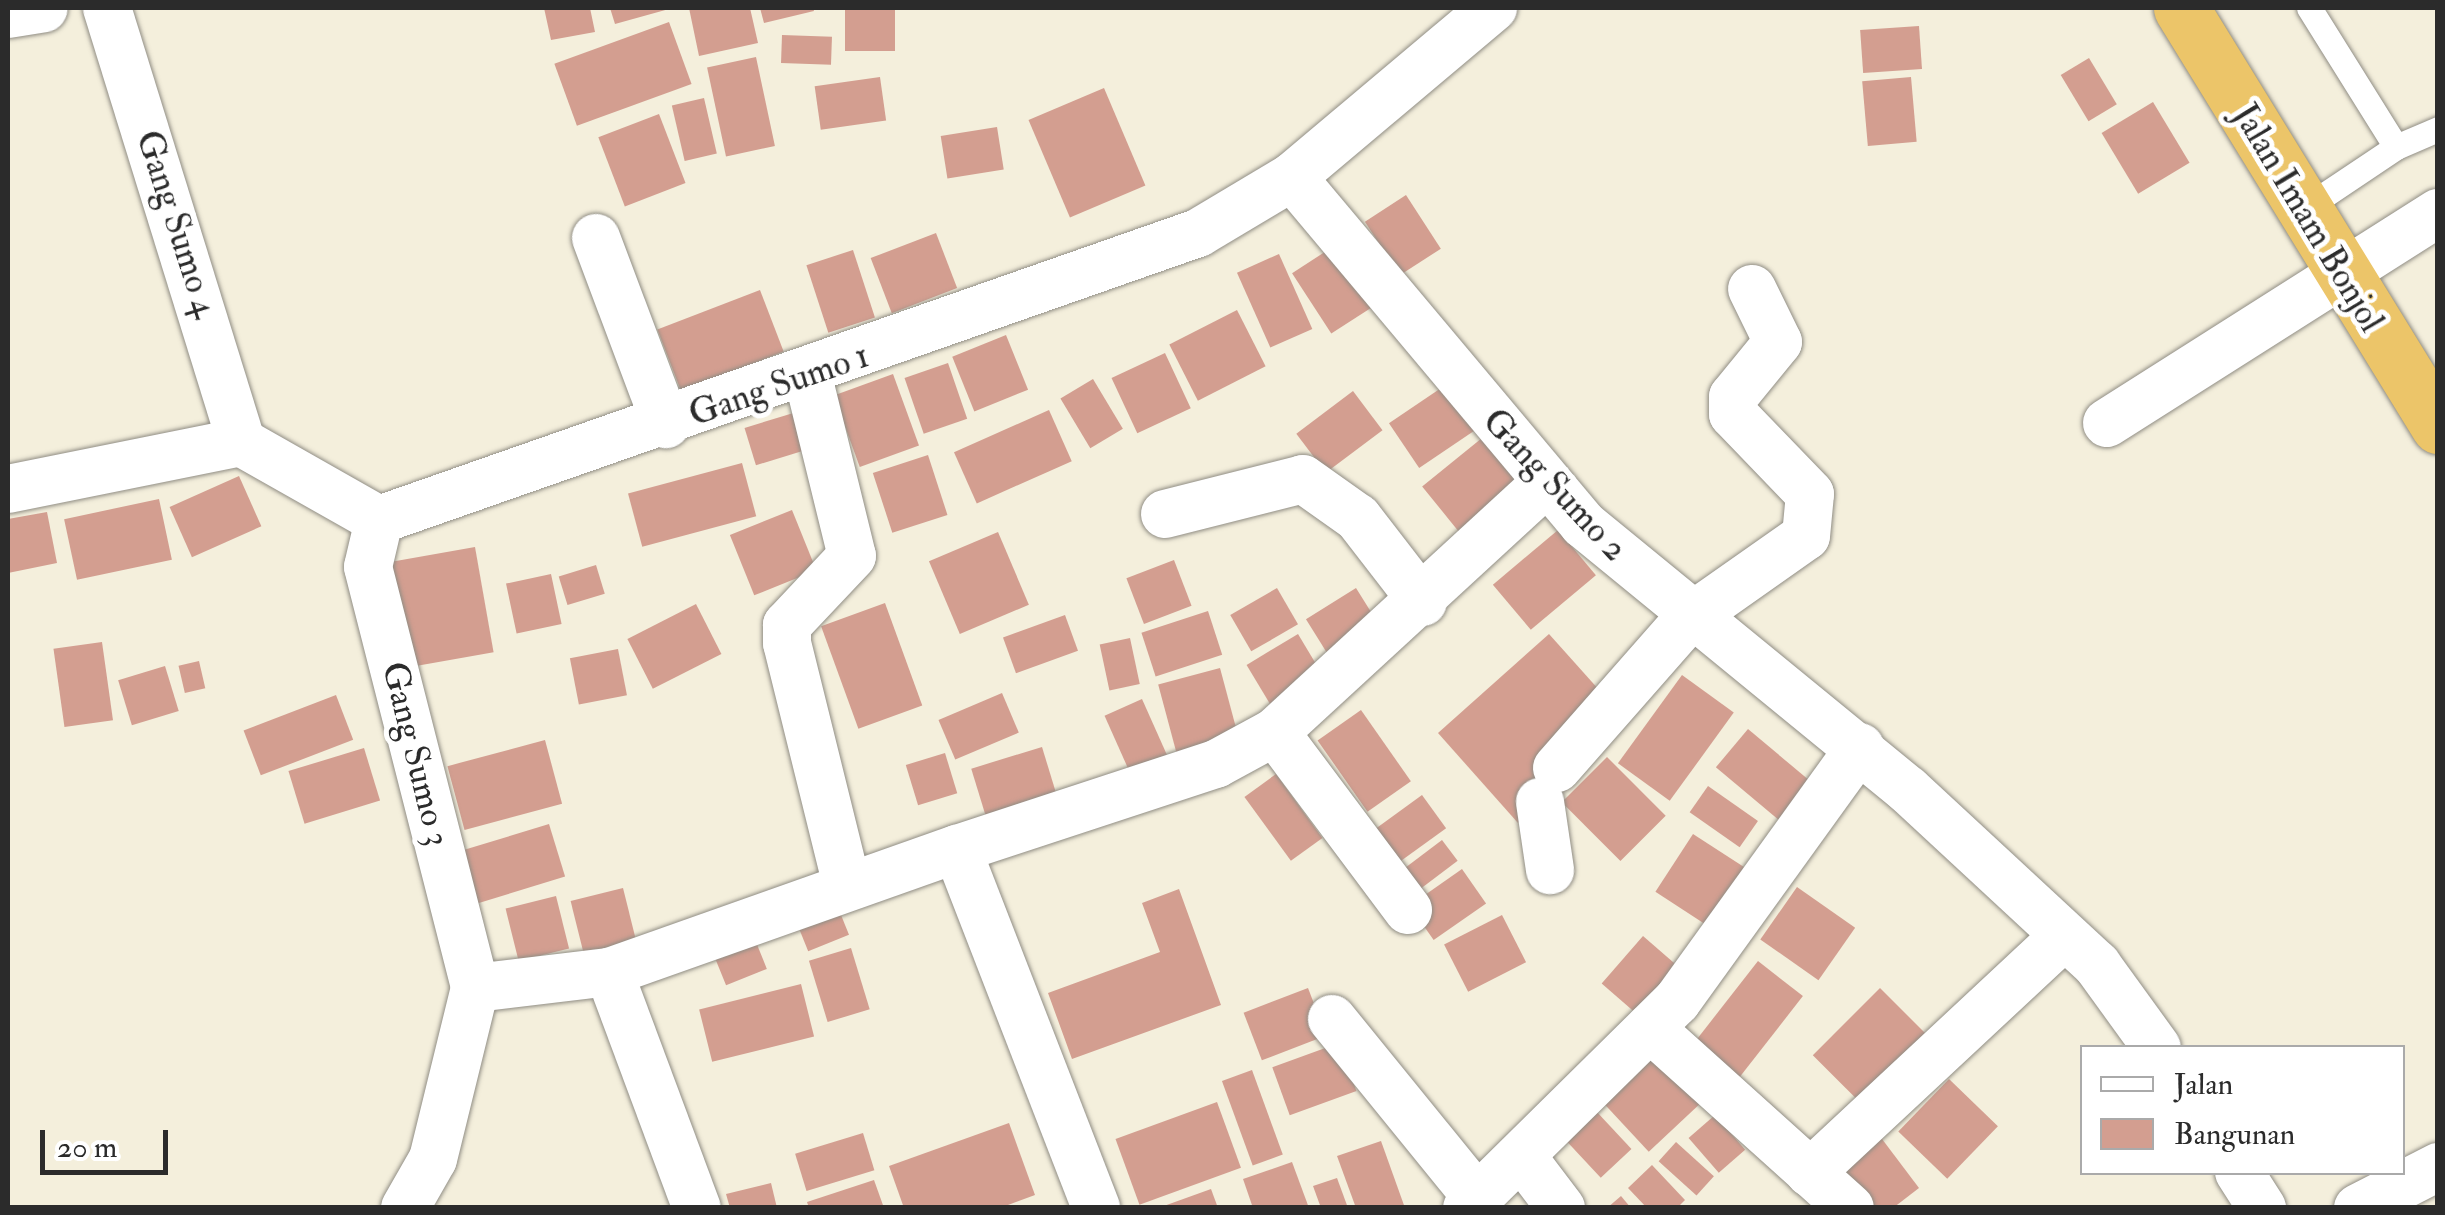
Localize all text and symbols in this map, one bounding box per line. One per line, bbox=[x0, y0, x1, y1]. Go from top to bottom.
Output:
street label: Jalan Imam Bonjol bbox=[2223, 96, 2393, 340]
street label: Gang Sumo 4 bbox=[127, 125, 227, 323]
street label: Gang Sumo 1 bbox=[683, 335, 875, 435]
street label: Gang Sumo 2 bbox=[1474, 400, 1636, 570]
street label: Gang Sumo 3 bbox=[373, 657, 459, 851]
legend bbox=[2080, 1045, 2405, 1175]
text: Jalan bbox=[2174, 1066, 2233, 1103]
scale bar bbox=[45, 1110, 172, 1172]
text: Bangunan bbox=[2174, 1116, 2295, 1153]
text: 20 m bbox=[57, 1129, 117, 1166]

